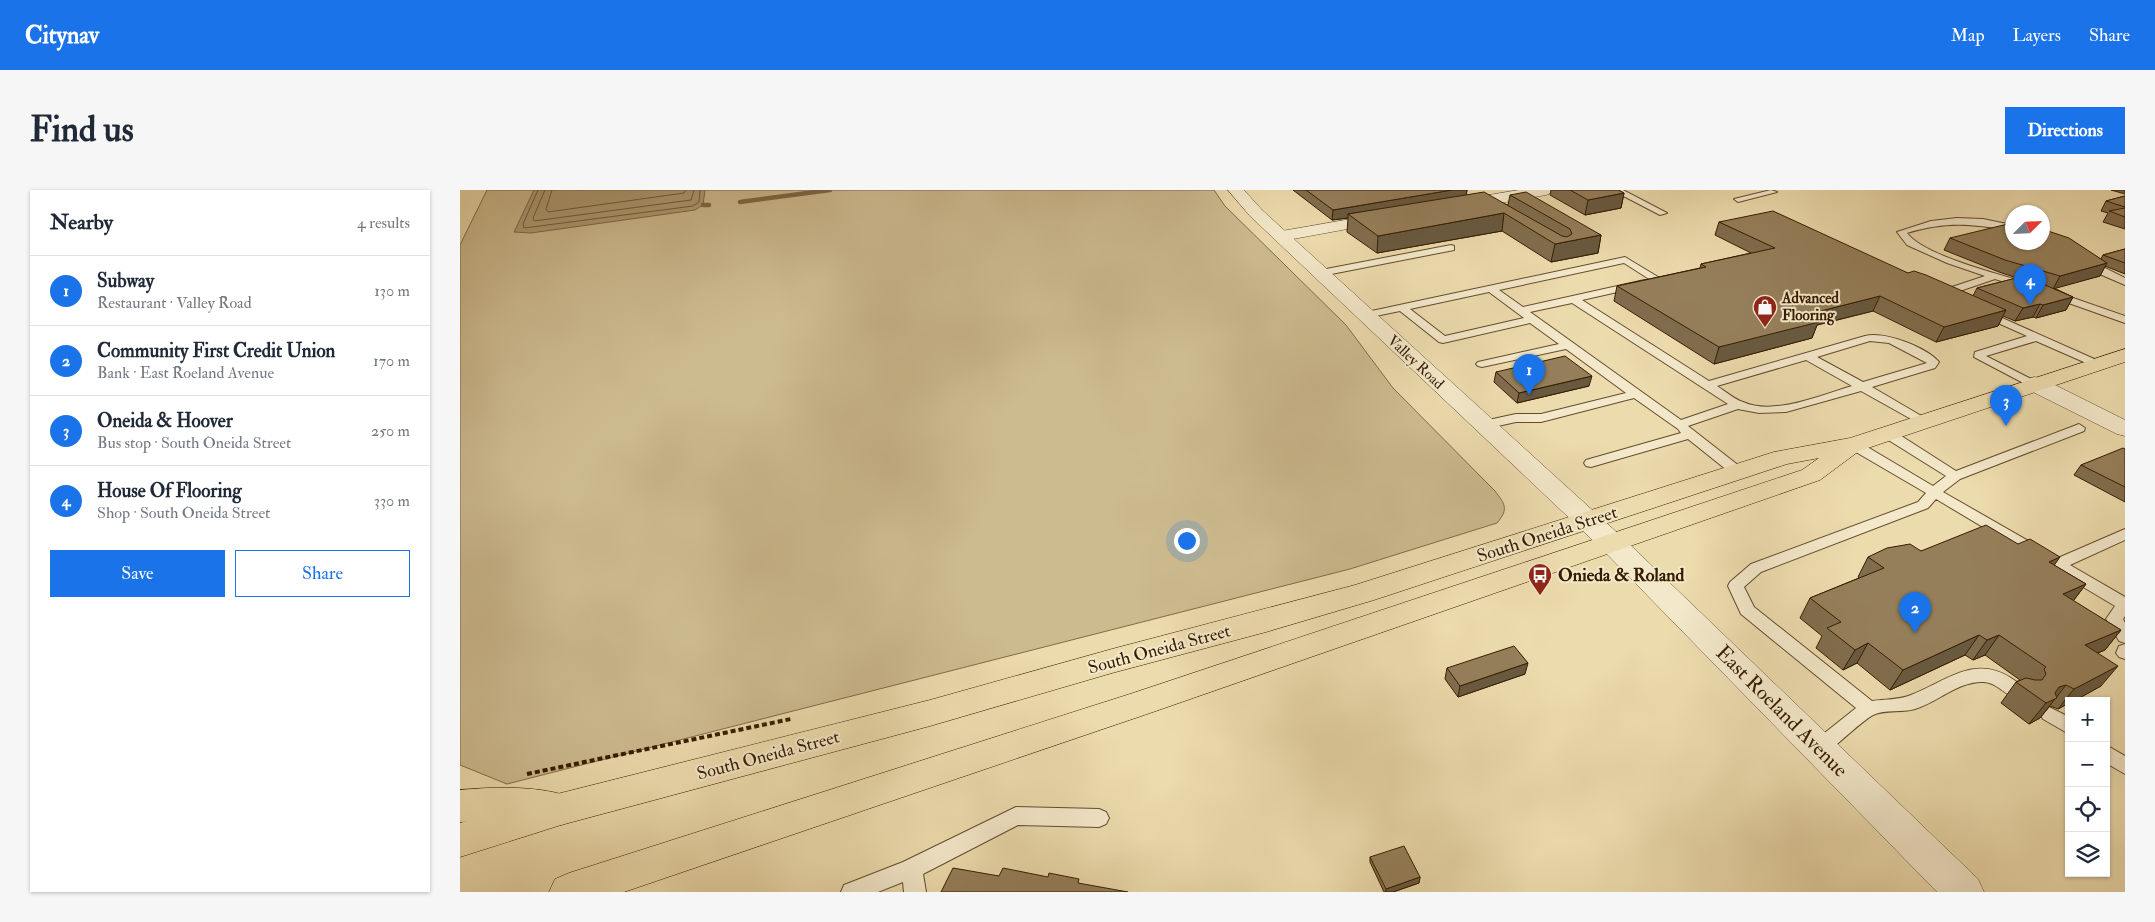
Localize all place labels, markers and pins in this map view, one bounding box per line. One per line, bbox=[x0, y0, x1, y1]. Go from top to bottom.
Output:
pin: 4 bbox=[2014, 264, 2046, 305]
place label: Advanced Flooring bbox=[1781, 289, 1839, 326]
shop icon: Advanced Flooring bbox=[1752, 294, 1778, 328]
pin: 1 bbox=[1513, 354, 1545, 395]
pin: 3 bbox=[1990, 385, 2022, 426]
bus stop icon: Onieda & Roland bbox=[1527, 562, 1553, 596]
place label: Onieda & Roland bbox=[1558, 564, 1685, 587]
pin: 2 bbox=[1899, 592, 1931, 633]

